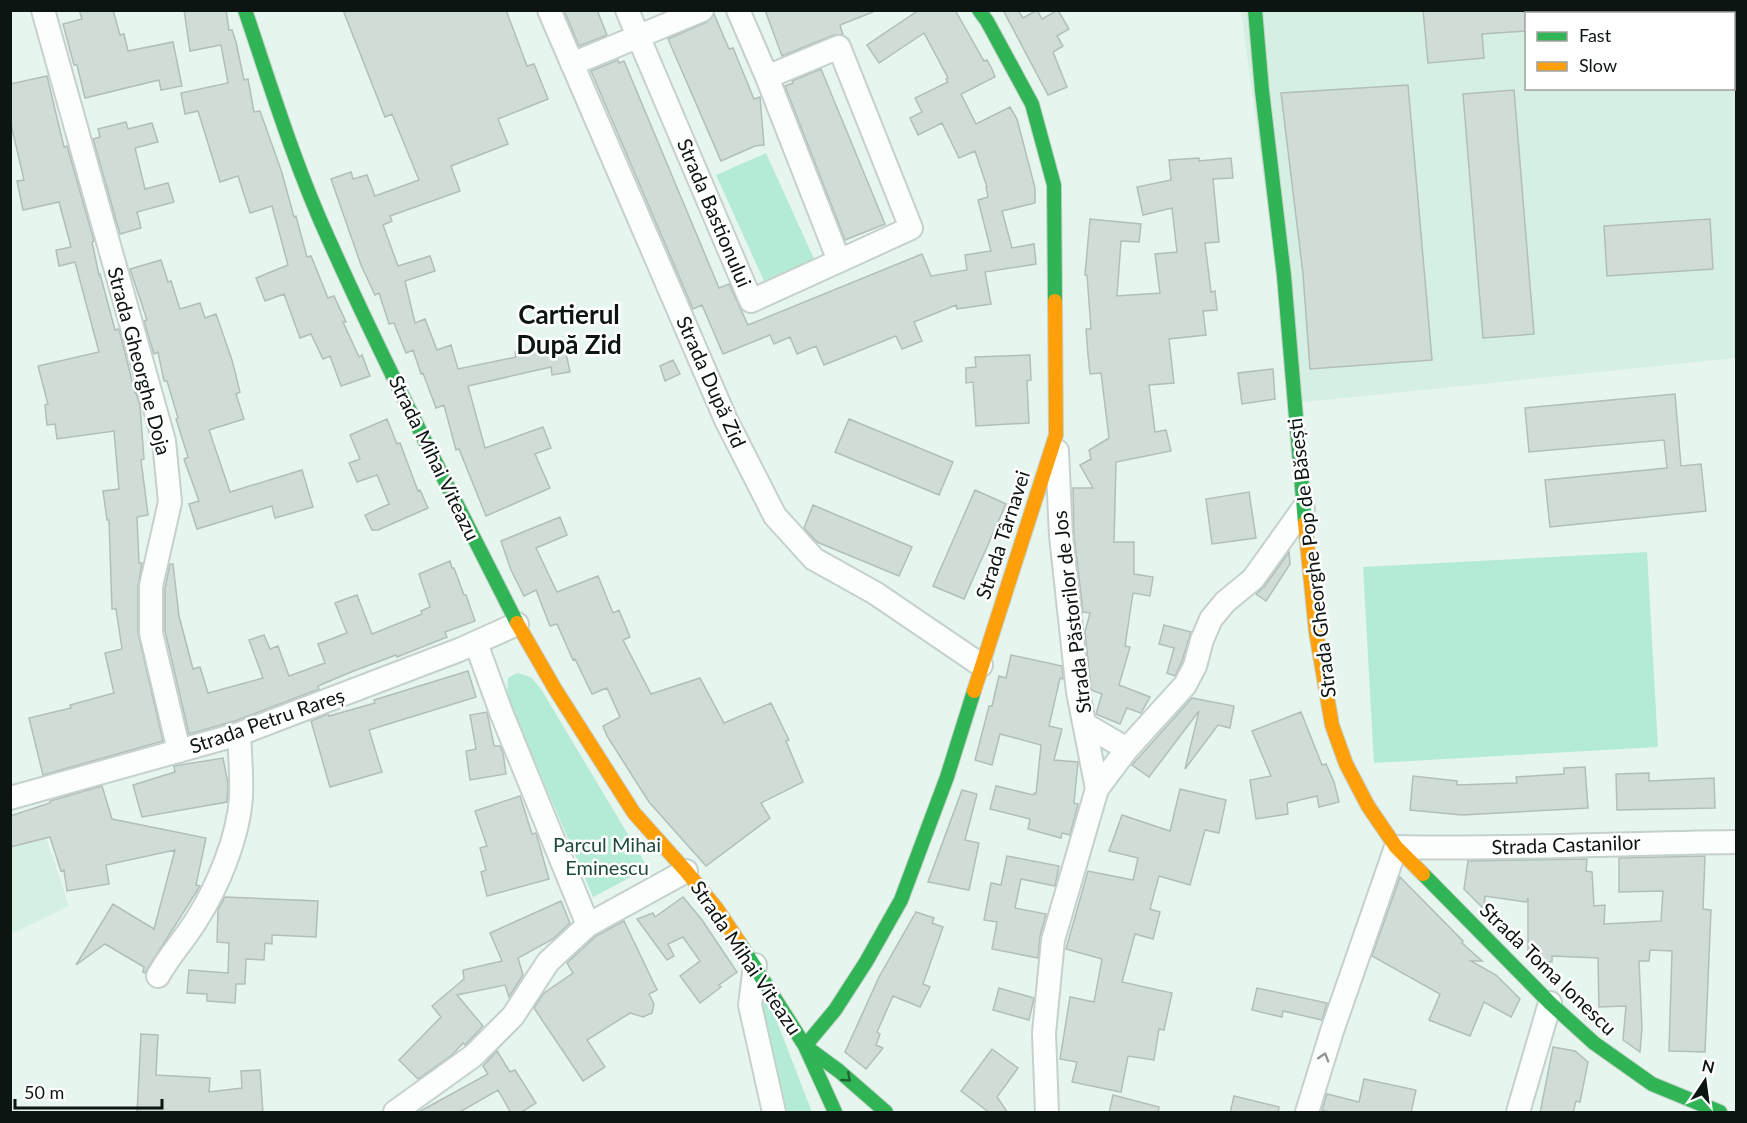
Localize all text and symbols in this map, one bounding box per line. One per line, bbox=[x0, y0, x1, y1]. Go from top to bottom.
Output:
legend bbox=[1525, 12, 1735, 90]
text: Fast bbox=[1579, 24, 1612, 46]
text: Slow bbox=[1579, 54, 1617, 76]
street label: Strada Bastionului bbox=[673, 135, 757, 290]
street label: Strada Gheorghe Doja bbox=[103, 264, 177, 458]
district label: Cartierul După Zid bbox=[516, 298, 622, 360]
street label: Strada După Zid bbox=[672, 312, 752, 451]
street label: Strada Mihai Viteazu bbox=[385, 371, 485, 544]
street label: Strada Gheorghe Pop de Băsești bbox=[1282, 417, 1340, 699]
street label: Strada Târnavei bbox=[970, 467, 1034, 602]
street label: Strada Păstorilor de Jos bbox=[1047, 509, 1095, 715]
street label: Strada Petru Rareș bbox=[186, 682, 347, 758]
street label: Strada Castanilor bbox=[1491, 829, 1642, 859]
park label: Parcul Mihai Eminescu bbox=[553, 832, 661, 879]
street label: Strada Mihai Viteazu bbox=[686, 876, 807, 1039]
street label: Strada Toma Ionescu bbox=[1476, 897, 1622, 1040]
north arrow bbox=[1675, 1051, 1735, 1111]
one-way arrow bbox=[1317, 1052, 1329, 1063]
text: N bbox=[1700, 1055, 1717, 1077]
one-way arrow bbox=[840, 1071, 851, 1082]
scale bar bbox=[15, 1072, 162, 1110]
text: 50 m bbox=[24, 1081, 64, 1103]

